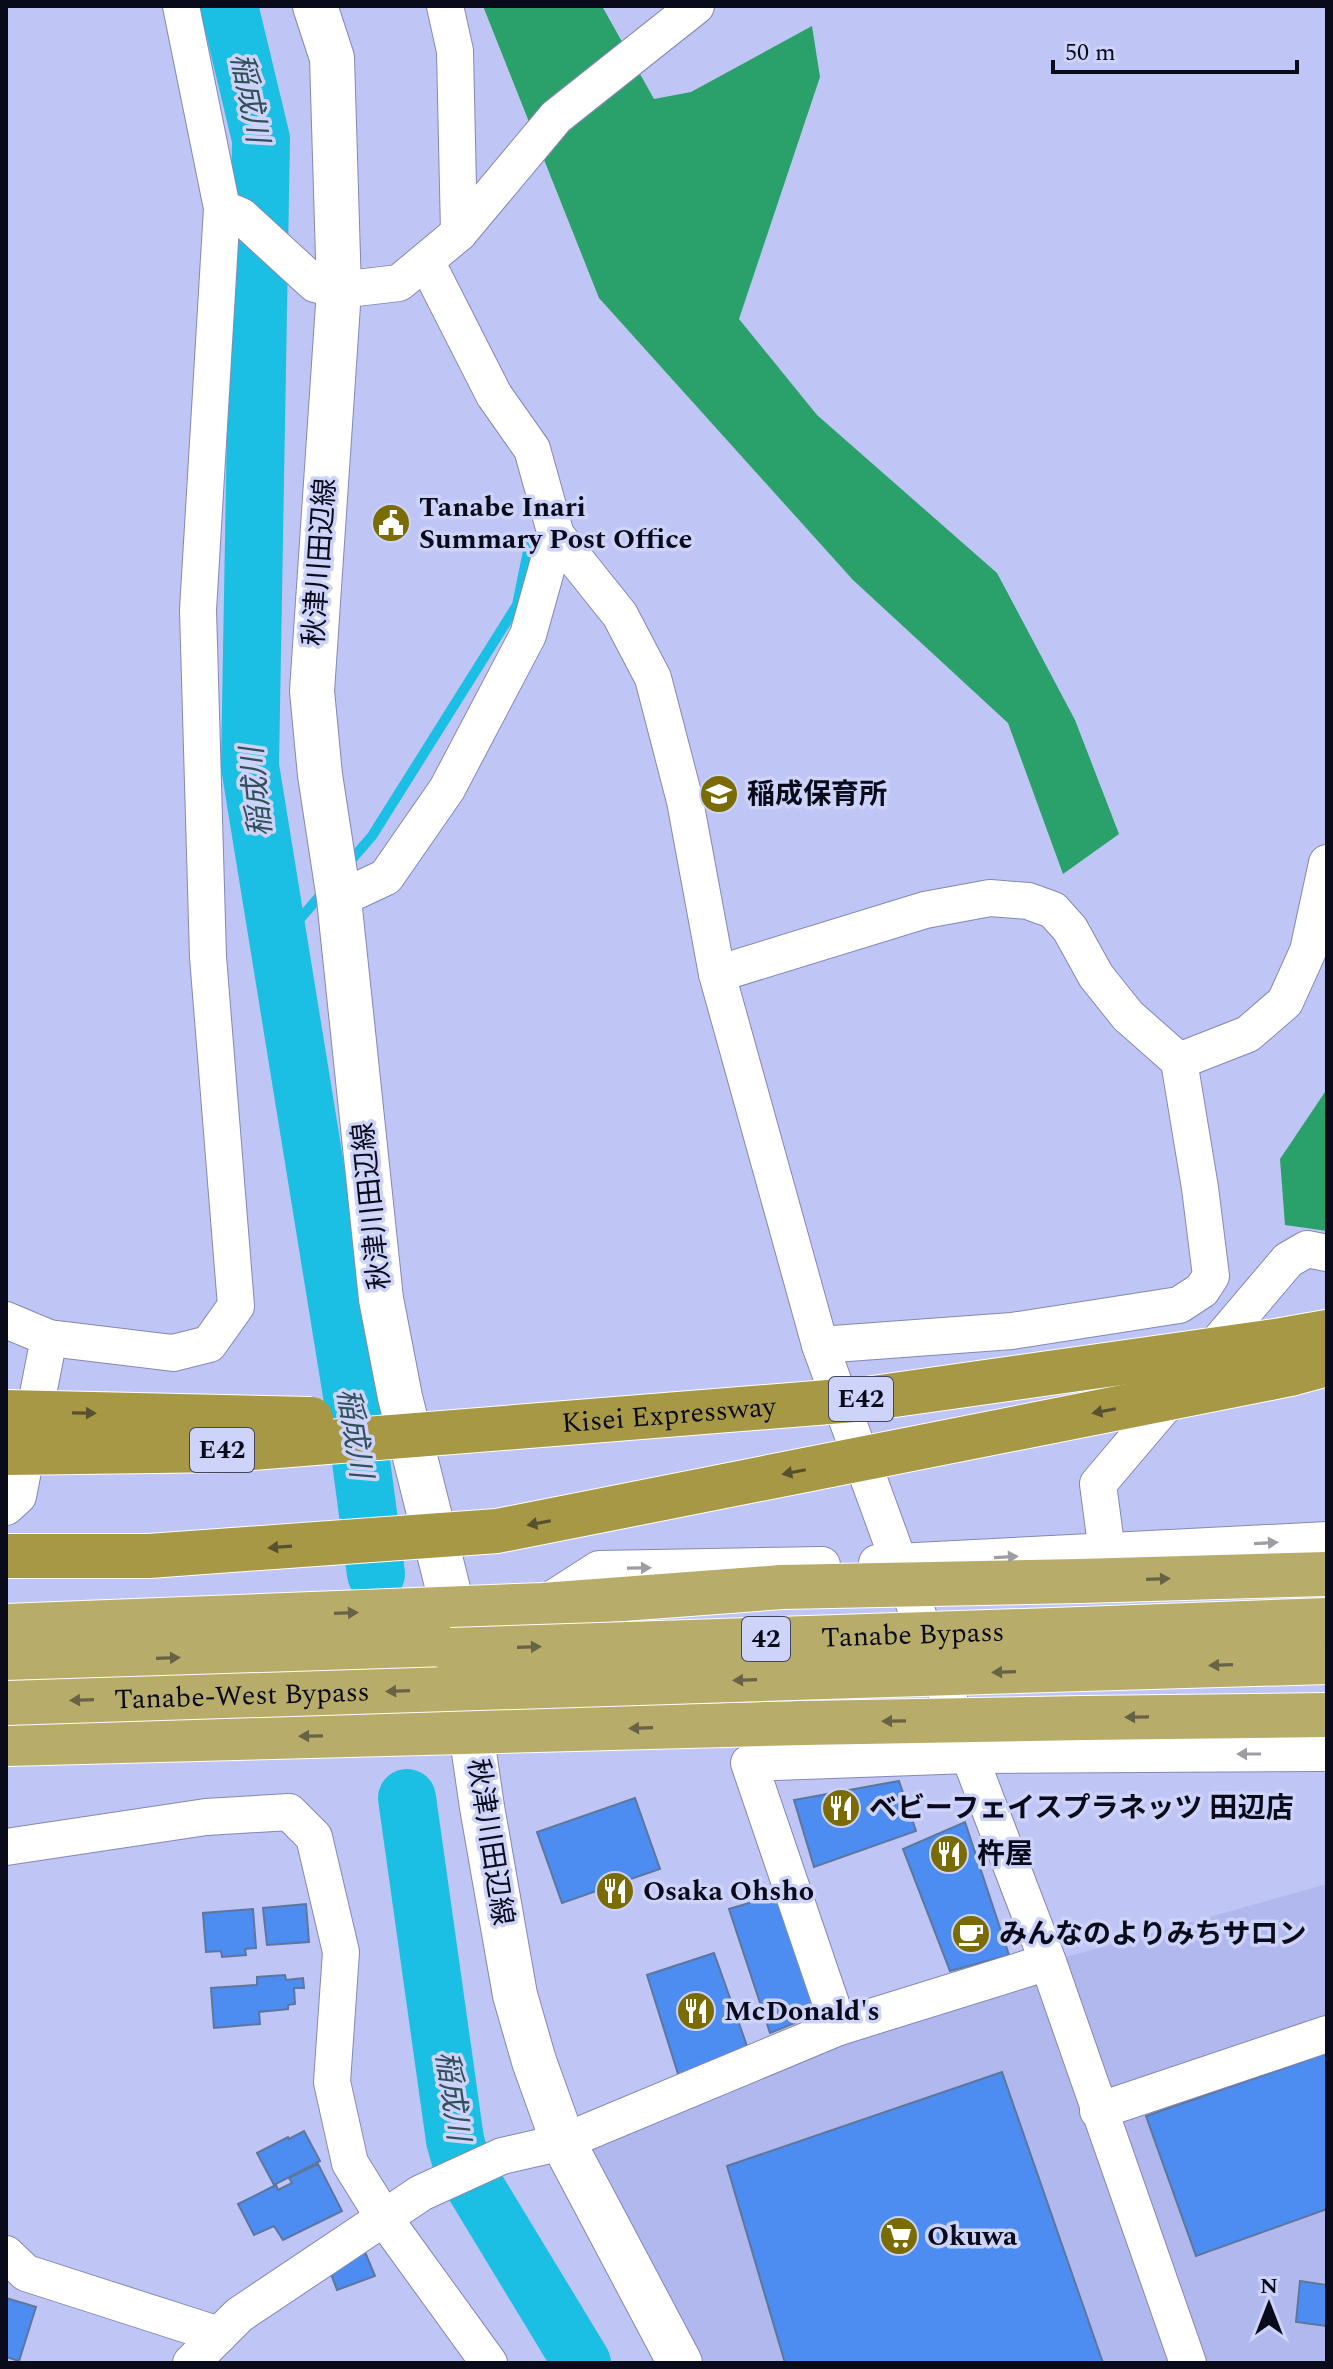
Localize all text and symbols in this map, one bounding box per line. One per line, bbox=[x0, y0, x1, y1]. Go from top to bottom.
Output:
scale bar bbox=[1053, 24, 1297, 74]
text: 50 m bbox=[1065, 35, 1116, 71]
water label: 稲成川 bbox=[218, 49, 281, 150]
street label: 秋津川田辺線 bbox=[293, 477, 347, 647]
place label: Tanabe Inari Summary Post Office bbox=[419, 486, 692, 561]
public building icon: Tanabe Inari Summary Post Office bbox=[370, 502, 412, 544]
water label: 稲成川 bbox=[229, 742, 285, 839]
school or university icon: 稲成保育所 bbox=[698, 773, 740, 815]
place label: 稲成保育所 bbox=[747, 773, 887, 816]
street label: 秋津川田辺線 bbox=[342, 1120, 402, 1292]
road number: E42 bbox=[829, 1377, 893, 1421]
water label: 稲成川 bbox=[324, 1385, 384, 1484]
street label: Kisei Expressway bbox=[560, 1385, 779, 1445]
one-way arrow bbox=[1091, 1405, 1116, 1418]
one-way arrow bbox=[72, 1407, 97, 1420]
road number: E42 bbox=[190, 1428, 254, 1472]
one-way arrow bbox=[781, 1466, 806, 1479]
one-way arrow bbox=[526, 1517, 551, 1529]
one-way arrow bbox=[1254, 1536, 1279, 1549]
one-way arrow bbox=[267, 1541, 292, 1554]
one-way arrow bbox=[994, 1550, 1019, 1563]
one-way arrow bbox=[627, 1562, 652, 1574]
one-way arrow bbox=[1146, 1572, 1171, 1585]
one-way arrow bbox=[334, 1607, 359, 1620]
street label: Tanabe Bypass bbox=[820, 1610, 1005, 1659]
road number: 42 bbox=[742, 1617, 790, 1661]
one-way arrow bbox=[517, 1641, 542, 1654]
one-way arrow bbox=[156, 1652, 181, 1664]
one-way arrow bbox=[1208, 1659, 1233, 1672]
one-way arrow bbox=[991, 1666, 1017, 1678]
street label: Tanabe-West Bypass bbox=[113, 1670, 370, 1721]
one-way arrow bbox=[732, 1674, 757, 1687]
one-way arrow bbox=[385, 1685, 410, 1698]
one-way arrow bbox=[69, 1694, 94, 1707]
one-way arrow bbox=[1124, 1711, 1149, 1723]
one-way arrow bbox=[881, 1715, 906, 1728]
one-way arrow bbox=[628, 1721, 653, 1734]
one-way arrow bbox=[298, 1730, 323, 1743]
one-way arrow bbox=[1236, 1747, 1261, 1760]
street label: 秋津川田辺線 bbox=[456, 1756, 524, 1928]
restaurant icon: ベビーフェイスプラネッツ 田辺店 bbox=[820, 1787, 862, 1829]
place label: ベビーフェイスプラネッツ 田辺店 bbox=[869, 1787, 1293, 1830]
restaurant icon: 杵屋 bbox=[928, 1833, 970, 1875]
place label: 杵屋 bbox=[977, 1833, 1033, 1876]
restaurant icon: Osaka Ohsho bbox=[594, 1870, 636, 1912]
place label: Osaka Ohsho bbox=[643, 1870, 814, 1913]
cafe icon: みんなのよりみちサロン bbox=[950, 1913, 992, 1955]
place label: みんなのよりみちサロン bbox=[999, 1913, 1306, 1956]
restaurant icon: McDonald's bbox=[675, 1990, 717, 2032]
place label: McDonald's bbox=[724, 1990, 880, 2033]
water label: 稲成川 bbox=[423, 2048, 481, 2147]
supermarket icon: Okuwa bbox=[878, 2215, 920, 2257]
place label: Okuwa bbox=[927, 2215, 1018, 2258]
north arrow bbox=[1229, 2265, 1309, 2345]
text: N bbox=[1260, 2270, 1278, 2303]

